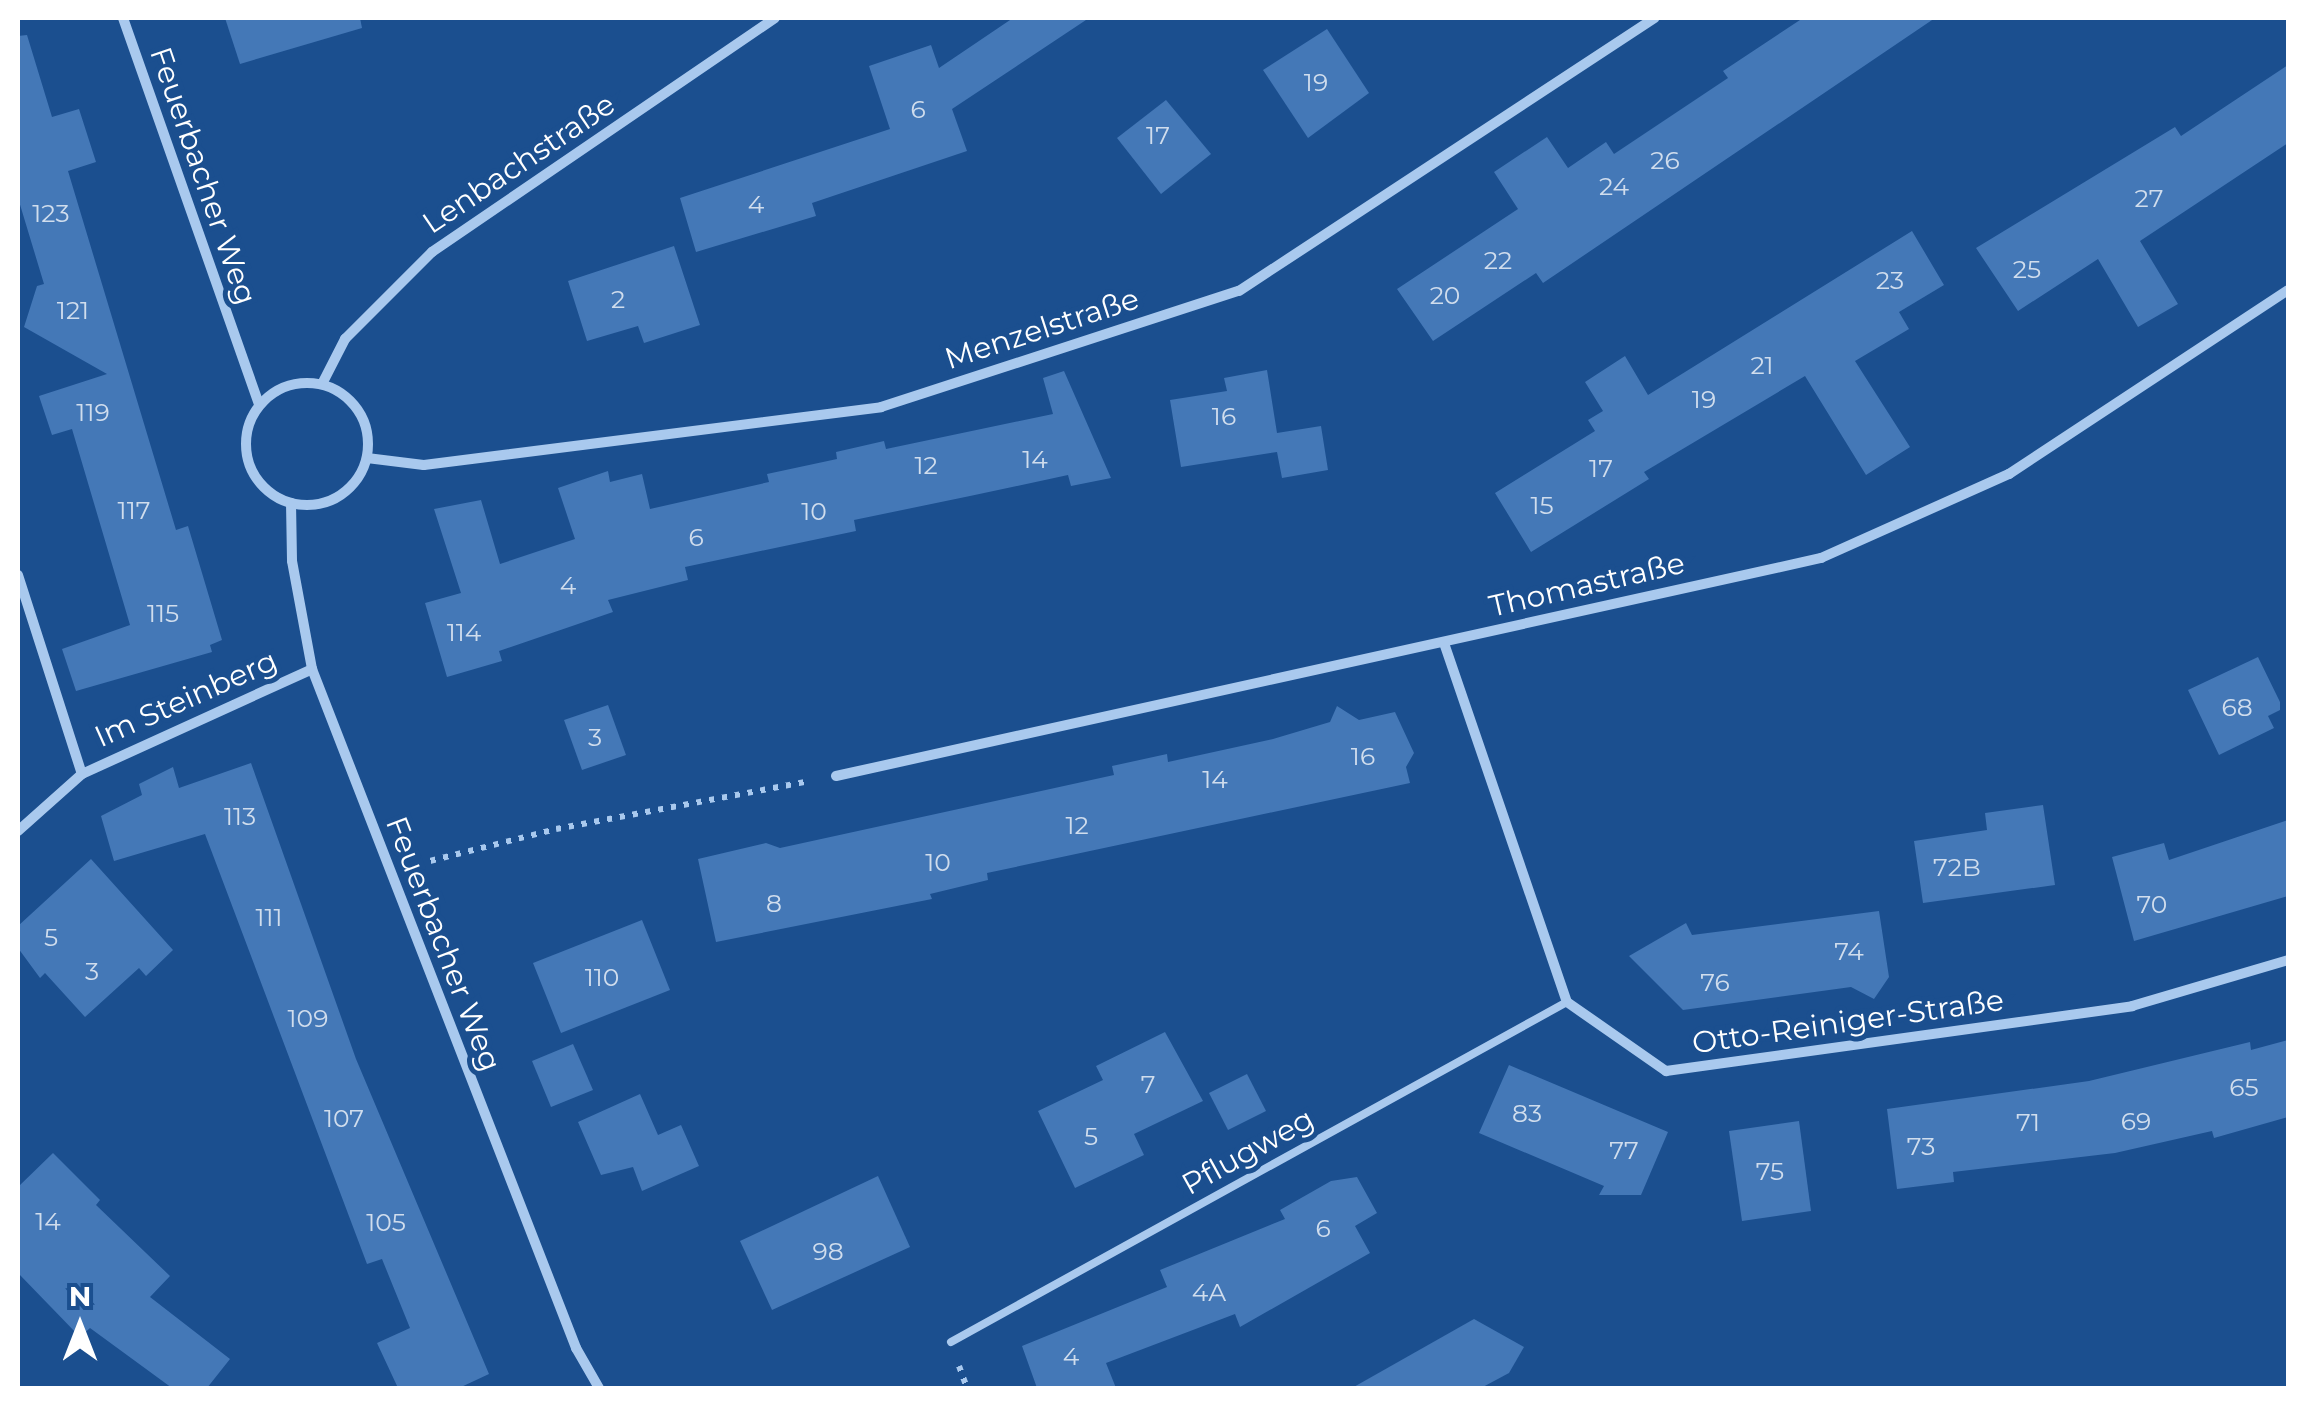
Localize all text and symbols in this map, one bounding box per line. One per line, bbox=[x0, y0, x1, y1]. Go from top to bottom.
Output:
street label: Feuerbacher Weg bbox=[142, 43, 264, 309]
house number: 19 bbox=[1304, 67, 1328, 97]
street label: Lenbachstraße bbox=[416, 86, 622, 242]
house number: 6 bbox=[910, 94, 926, 124]
house number: 17 bbox=[1146, 120, 1170, 150]
house number: 26 bbox=[1650, 145, 1680, 175]
house number: 24 bbox=[1599, 171, 1629, 201]
house number: 27 bbox=[2135, 183, 2163, 213]
house number: 4 bbox=[748, 189, 764, 219]
house number: 123 bbox=[32, 198, 70, 228]
house number: 22 bbox=[1484, 245, 1512, 275]
house number: 25 bbox=[2013, 254, 2041, 284]
house number: 23 bbox=[1876, 265, 1904, 295]
house number: 20 bbox=[1430, 280, 1460, 310]
street label: Menzelstraße bbox=[940, 281, 1144, 377]
house number: 2 bbox=[611, 284, 625, 314]
house number: 121 bbox=[57, 295, 89, 325]
house number: 21 bbox=[1750, 350, 1774, 380]
house number: 19 bbox=[1692, 384, 1716, 414]
house number: 119 bbox=[76, 397, 110, 427]
house number: 16 bbox=[1212, 401, 1236, 431]
house number: 14 bbox=[1022, 444, 1048, 474]
house number: 12 bbox=[914, 450, 938, 480]
house number: 17 bbox=[1589, 453, 1613, 483]
house number: 15 bbox=[1530, 490, 1554, 520]
house number: 117 bbox=[118, 495, 150, 525]
house number: 10 bbox=[801, 496, 827, 526]
house number: 6 bbox=[688, 522, 704, 552]
street label: Thomastraße bbox=[1486, 545, 1688, 625]
house number: 4 bbox=[560, 570, 576, 600]
house number: 115 bbox=[147, 598, 179, 628]
house number: 114 bbox=[447, 617, 481, 647]
street label: Im Steinberg bbox=[89, 643, 283, 755]
house number: 68 bbox=[2221, 692, 2253, 722]
house number: 3 bbox=[588, 722, 602, 752]
house number: 16 bbox=[1351, 741, 1375, 771]
house number: 14 bbox=[1202, 764, 1228, 794]
house number: 113 bbox=[224, 801, 256, 831]
house number: 12 bbox=[1065, 810, 1089, 840]
street label: Feuerbacher Weg bbox=[378, 812, 508, 1076]
house number: 10 bbox=[925, 847, 951, 877]
house number: 72B bbox=[1933, 852, 1981, 882]
house number: 8 bbox=[766, 888, 782, 918]
house number: 70 bbox=[2137, 889, 2167, 919]
house number: 111 bbox=[255, 902, 283, 932]
house number: 5 bbox=[44, 922, 58, 952]
house number: 74 bbox=[1834, 936, 1864, 966]
house number: 3 bbox=[85, 956, 99, 986]
house number: 110 bbox=[585, 962, 619, 992]
house number: 76 bbox=[1700, 967, 1730, 997]
street label: Otto-Reiniger-Straße bbox=[1690, 982, 2006, 1062]
house number: 109 bbox=[288, 1003, 328, 1033]
house number: 7 bbox=[1141, 1069, 1155, 1099]
house number: 65 bbox=[2229, 1072, 2259, 1102]
house number: 83 bbox=[1512, 1098, 1542, 1128]
street label: Pflugweg bbox=[1176, 1101, 1320, 1203]
house number: 107 bbox=[324, 1103, 364, 1133]
house number: 69 bbox=[2121, 1106, 2151, 1136]
house number: 71 bbox=[2016, 1107, 2040, 1137]
house number: 5 bbox=[1084, 1121, 1098, 1151]
house number: 73 bbox=[1907, 1131, 1935, 1161]
house number: 77 bbox=[1609, 1135, 1639, 1165]
house number: 75 bbox=[1756, 1156, 1784, 1186]
house number: 14 bbox=[35, 1206, 61, 1236]
house number: 105 bbox=[366, 1207, 406, 1237]
house number: 6 bbox=[1315, 1213, 1331, 1243]
house number: 98 bbox=[812, 1236, 844, 1266]
north arrow bbox=[30, 1276, 130, 1376]
house number: 4A bbox=[1192, 1277, 1226, 1307]
text: N bbox=[69, 1279, 91, 1313]
house number: 4 bbox=[1063, 1341, 1079, 1371]

